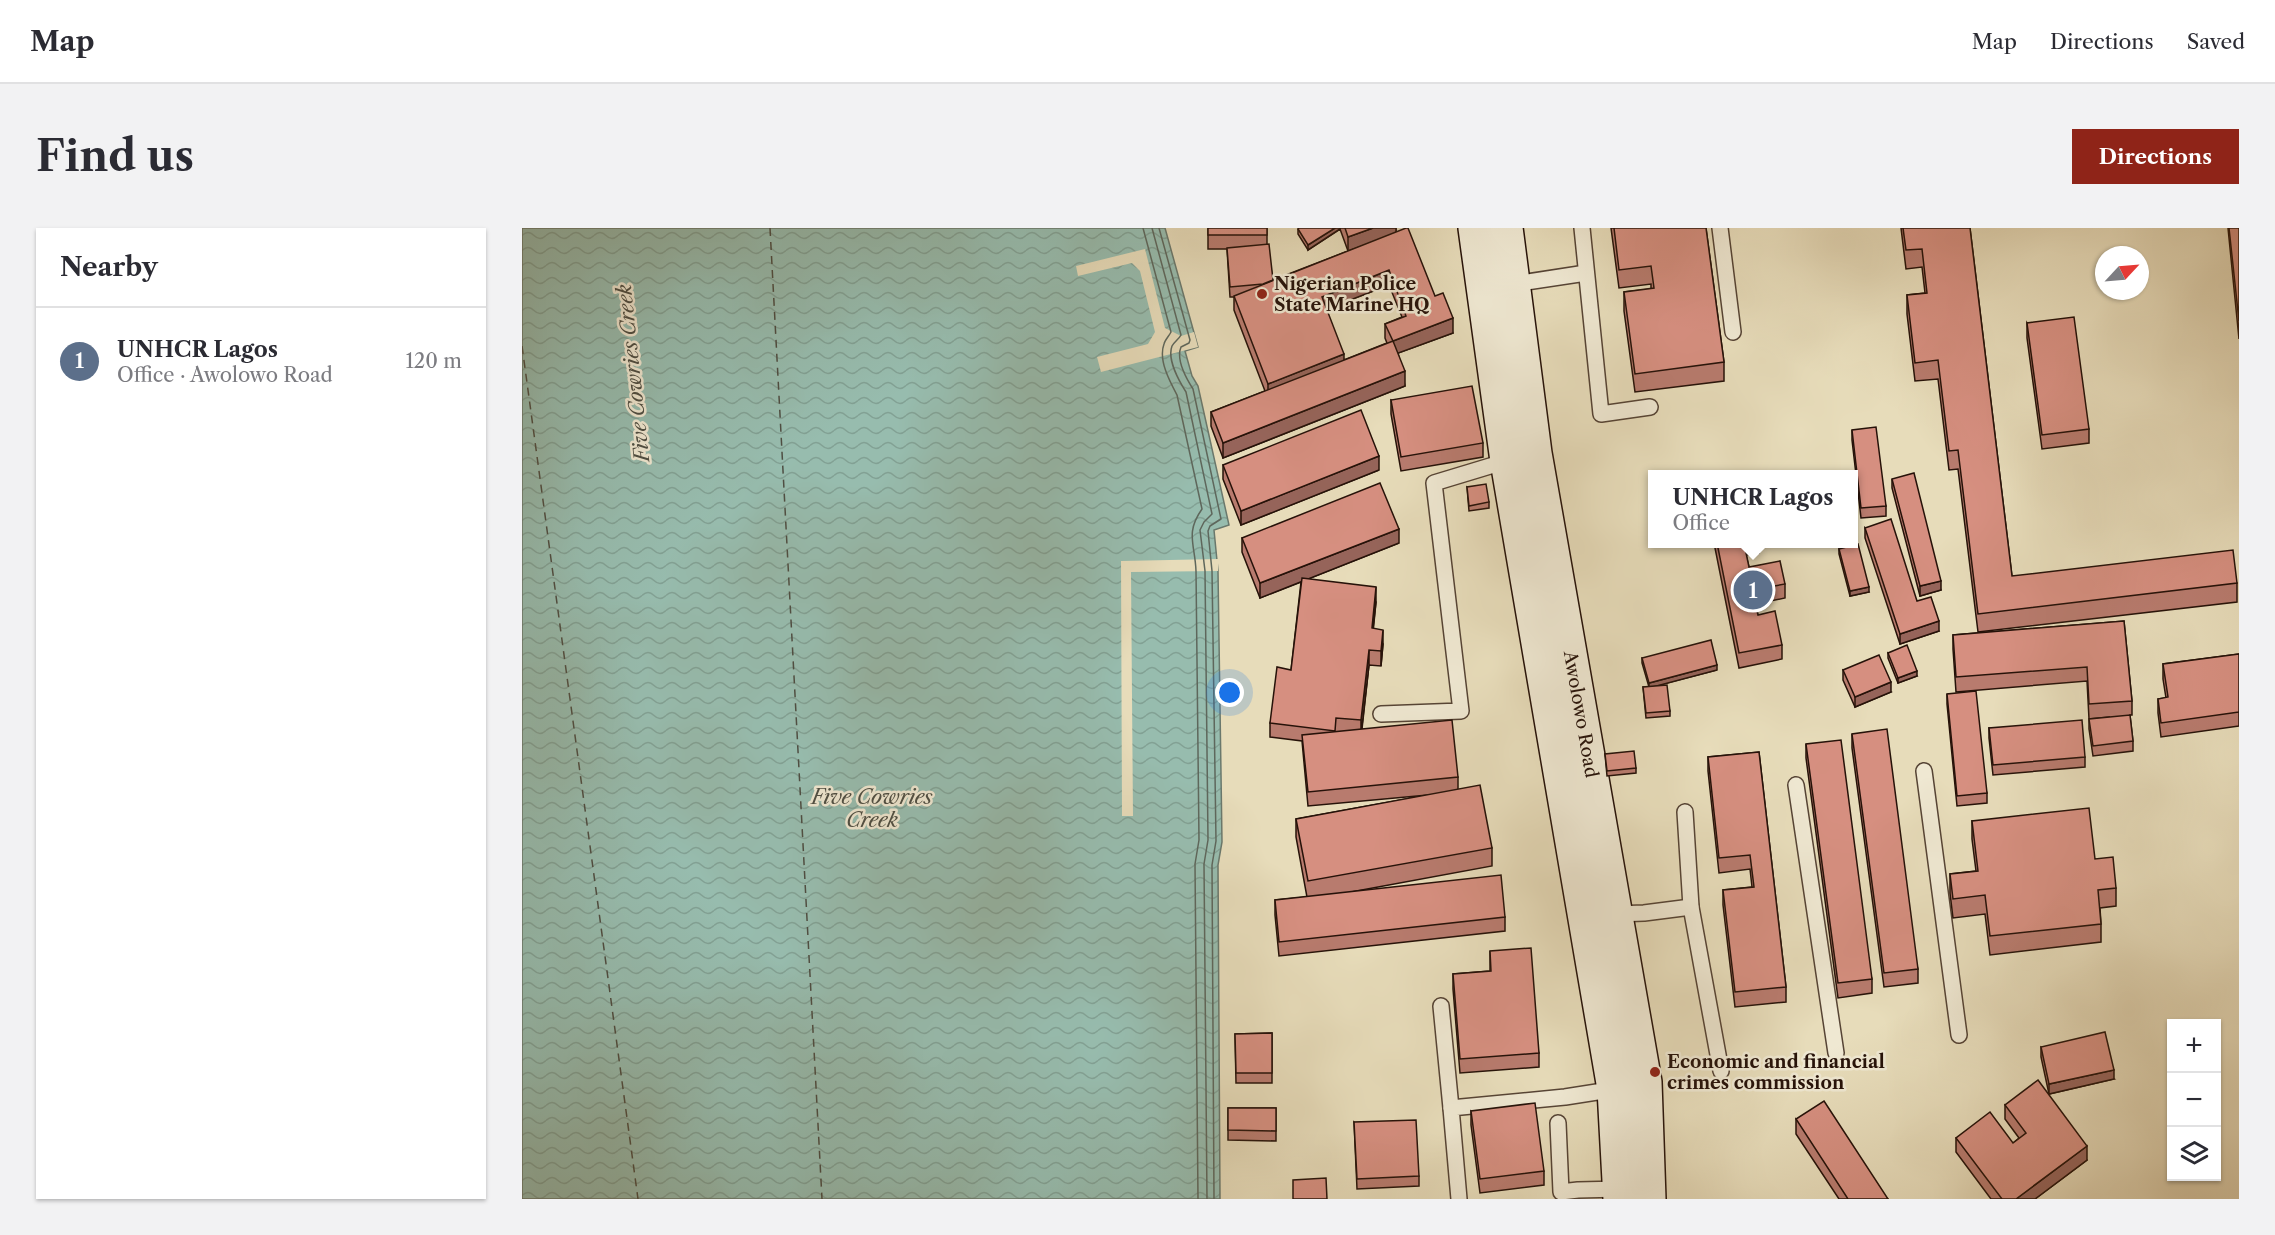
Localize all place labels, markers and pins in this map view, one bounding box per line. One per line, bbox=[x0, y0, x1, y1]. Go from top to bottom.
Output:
place label: Nigerian Police State Marine HQ bbox=[1274, 273, 1430, 316]
marker: Nigerian Police State Marine HQ bbox=[1255, 287, 1269, 301]
pin: 1 bbox=[1734, 568, 1772, 613]
place label: Economic and financial crimes commission bbox=[1667, 1051, 1885, 1094]
marker: Economic and financial crimes commission bbox=[1648, 1065, 1662, 1079]

